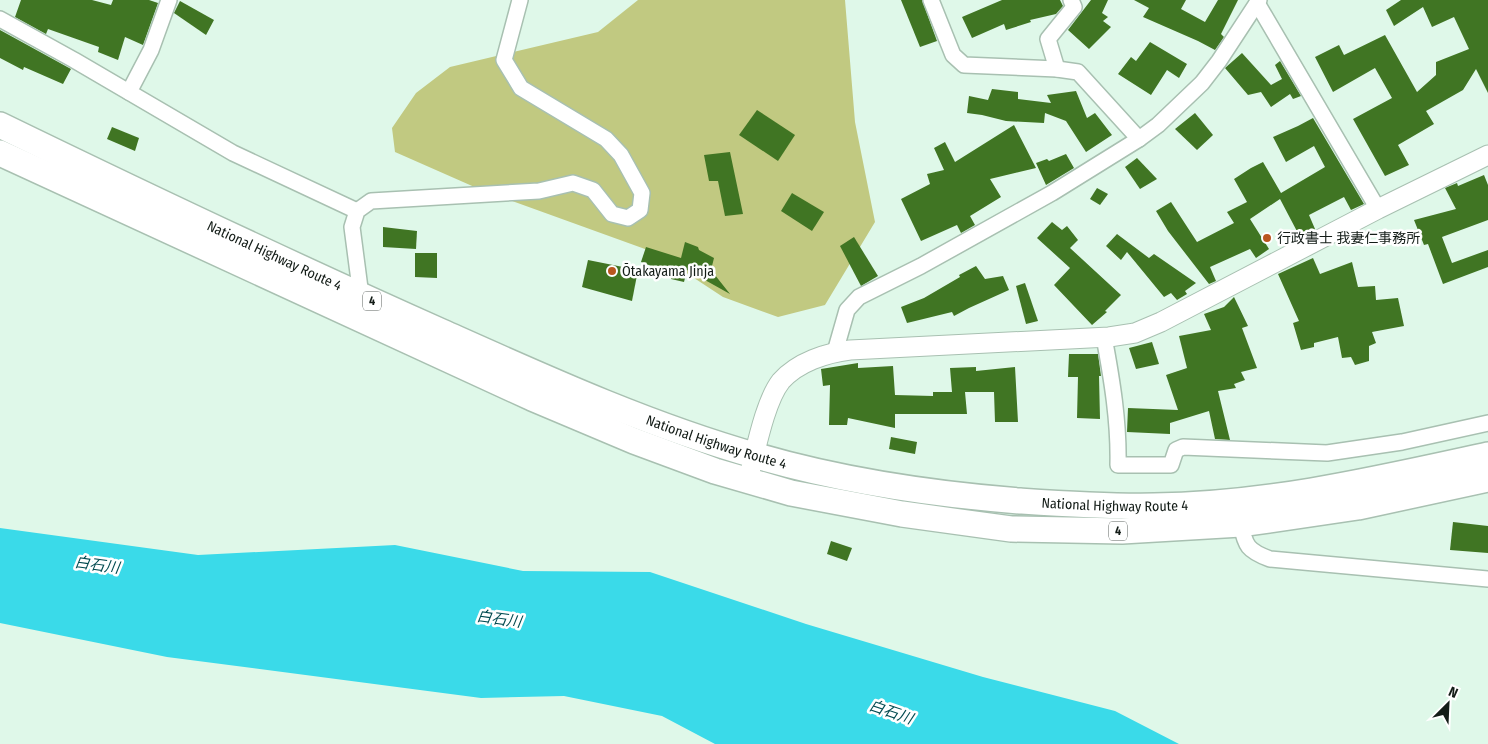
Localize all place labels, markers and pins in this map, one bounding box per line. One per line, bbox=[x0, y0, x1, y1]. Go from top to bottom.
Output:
place label: 行政書士 我妻仁事務所 bbox=[1277, 230, 1420, 247]
marker: 行政書士 我妻仁事務所 bbox=[1261, 232, 1273, 244]
place label: Ōtakayama Jinja bbox=[622, 263, 714, 280]
marker: Ōtakayama Jinja bbox=[606, 265, 618, 277]

